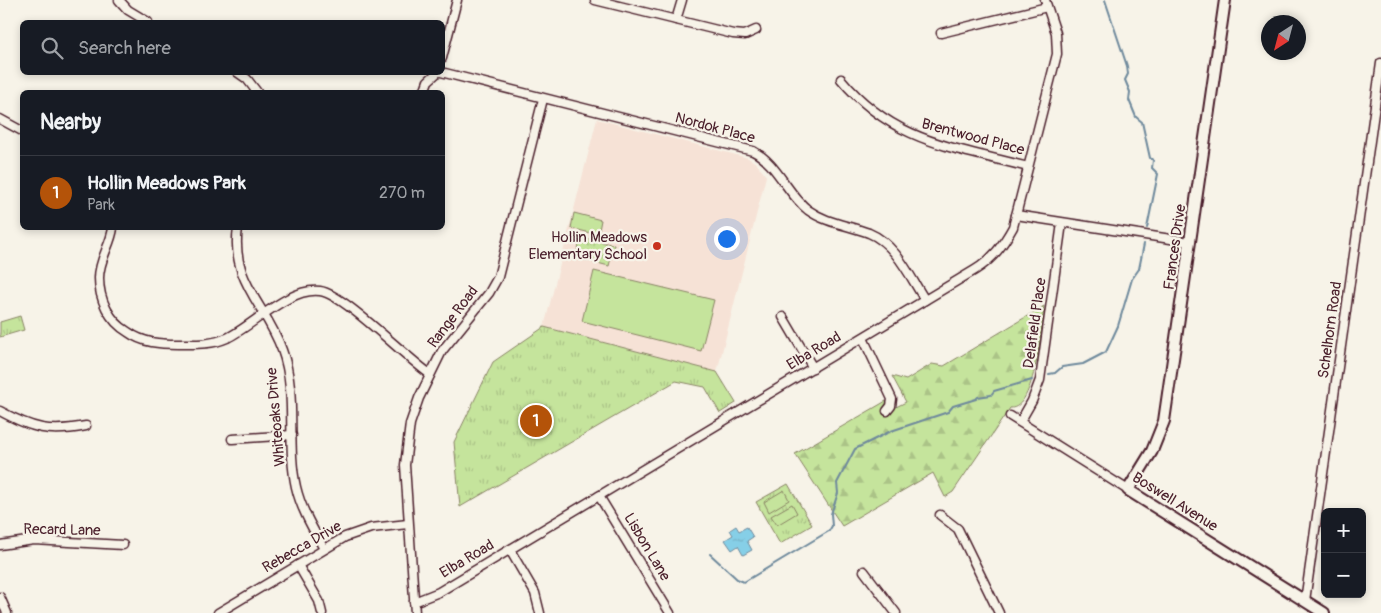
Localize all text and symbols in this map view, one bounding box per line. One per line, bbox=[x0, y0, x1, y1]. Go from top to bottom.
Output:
north arrow bbox=[1261, 15, 1306, 60]
search box bbox=[20, 20, 445, 75]
icon: search bbox=[38, 34, 66, 62]
text: Search here bbox=[78, 36, 171, 60]
street label: Nordok Place bbox=[673, 108, 757, 148]
text: Nearby bbox=[40, 109, 101, 136]
street label: Brentwood Place bbox=[919, 114, 1027, 160]
text: Hollin Meadows Park bbox=[87, 171, 246, 195]
text: 1 bbox=[53, 183, 59, 203]
text: 270 m bbox=[379, 183, 425, 203]
text: Park bbox=[87, 195, 115, 215]
street label: Frances Drive bbox=[1160, 202, 1191, 291]
your location bbox=[714, 226, 740, 252]
place label: Hollin Meadows Elementary School bbox=[529, 228, 647, 264]
marker: Hollin Meadows Elementary School bbox=[651, 240, 663, 252]
street label: Delafield Place bbox=[1019, 276, 1051, 370]
street label: Schelhorn Road bbox=[1314, 280, 1346, 380]
street label: Range Road bbox=[423, 282, 483, 352]
street label: Elba Road bbox=[783, 327, 845, 375]
street label: Whiteoaks Drive bbox=[262, 366, 290, 467]
pin: 1 bbox=[520, 402, 552, 440]
street label: Boswell Avenue bbox=[1129, 468, 1222, 536]
map controls bbox=[1321, 508, 1366, 598]
button: + bbox=[1321, 508, 1366, 553]
street label: Lisbon Lane bbox=[619, 510, 675, 585]
street label: Rebecca Drive bbox=[259, 516, 346, 577]
street label: Recard Lane bbox=[23, 520, 101, 540]
street label: Elba Road bbox=[436, 535, 498, 583]
button: − bbox=[1321, 553, 1366, 598]

